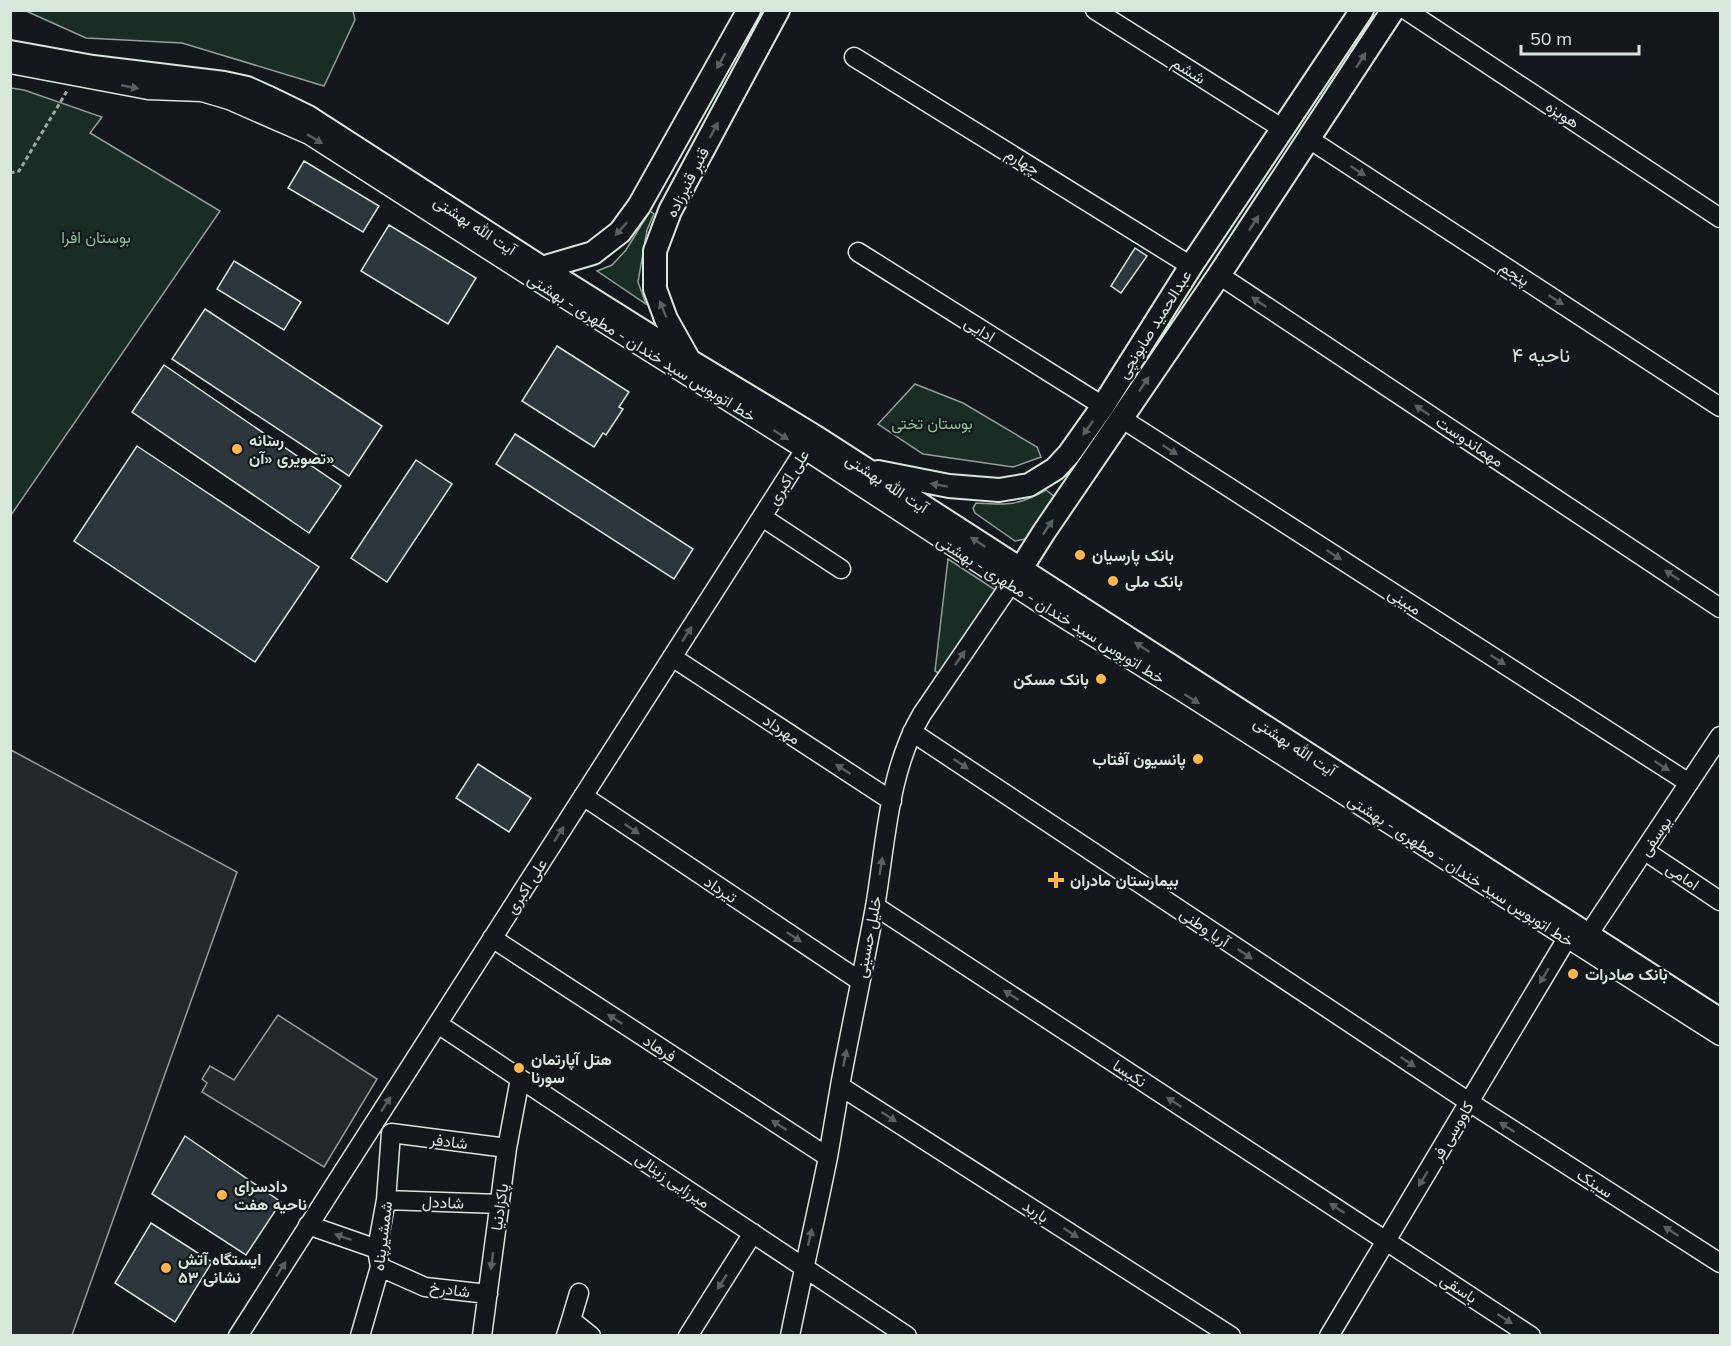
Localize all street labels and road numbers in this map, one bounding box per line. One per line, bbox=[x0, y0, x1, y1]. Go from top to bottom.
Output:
street label: ششم bbox=[1168, 52, 1210, 89]
street label: هویزه bbox=[1542, 96, 1584, 133]
street label: چهارم bbox=[1001, 143, 1044, 181]
street label: قنبر قنبرزاده bbox=[661, 144, 714, 221]
street label: آیت الله بهشتی bbox=[429, 191, 521, 261]
street label: پنجم bbox=[1495, 256, 1534, 292]
street label: عبدالحمید صابونچی bbox=[1113, 266, 1197, 383]
street label: خط اتوبوس سید خندان - مطهری - بهشتی bbox=[524, 268, 760, 427]
street label: ادایی bbox=[960, 312, 999, 347]
street label: مهماندوست bbox=[1432, 411, 1508, 472]
street label: علی‌ اکبری bbox=[763, 446, 814, 509]
street label: آیت الله بهشتی bbox=[841, 449, 933, 519]
street label: خط اتوبوس سید خندان - مطهری - بهشتی bbox=[933, 530, 1169, 689]
street label: مبینی bbox=[1384, 583, 1425, 620]
street label: مهرداد bbox=[759, 710, 804, 749]
street label: آیت الله بهشتی bbox=[1249, 712, 1341, 782]
street label: خط اتوبوس سید خندان - مطهری - بهشتی bbox=[1344, 789, 1578, 952]
street label: یوسفی bbox=[1634, 812, 1676, 860]
street label: علی‌ اکبری bbox=[501, 855, 552, 918]
street label: امامی bbox=[1662, 858, 1703, 895]
street label: تیرداد bbox=[700, 871, 741, 908]
street label: خلیل حسینی bbox=[850, 894, 887, 980]
street label: آریا وطنی bbox=[1176, 903, 1235, 952]
street label: فرهاد bbox=[639, 1030, 680, 1067]
street label: نکیسا bbox=[1109, 1055, 1151, 1091]
street label: کاووسی فر bbox=[1426, 1097, 1478, 1166]
street label: شادفر bbox=[428, 1129, 469, 1154]
street label: میرزایی زینالی bbox=[631, 1148, 714, 1213]
street label: سینک bbox=[1573, 1164, 1617, 1202]
street label: پاکزادنیا bbox=[486, 1182, 514, 1232]
street label: شاددل bbox=[421, 1191, 465, 1213]
street label: باربد bbox=[1019, 1195, 1053, 1228]
street label: شمشیرپناه bbox=[368, 1200, 398, 1272]
street label: باسقی bbox=[1436, 1269, 1481, 1308]
street label: شادرخ bbox=[428, 1276, 472, 1304]

